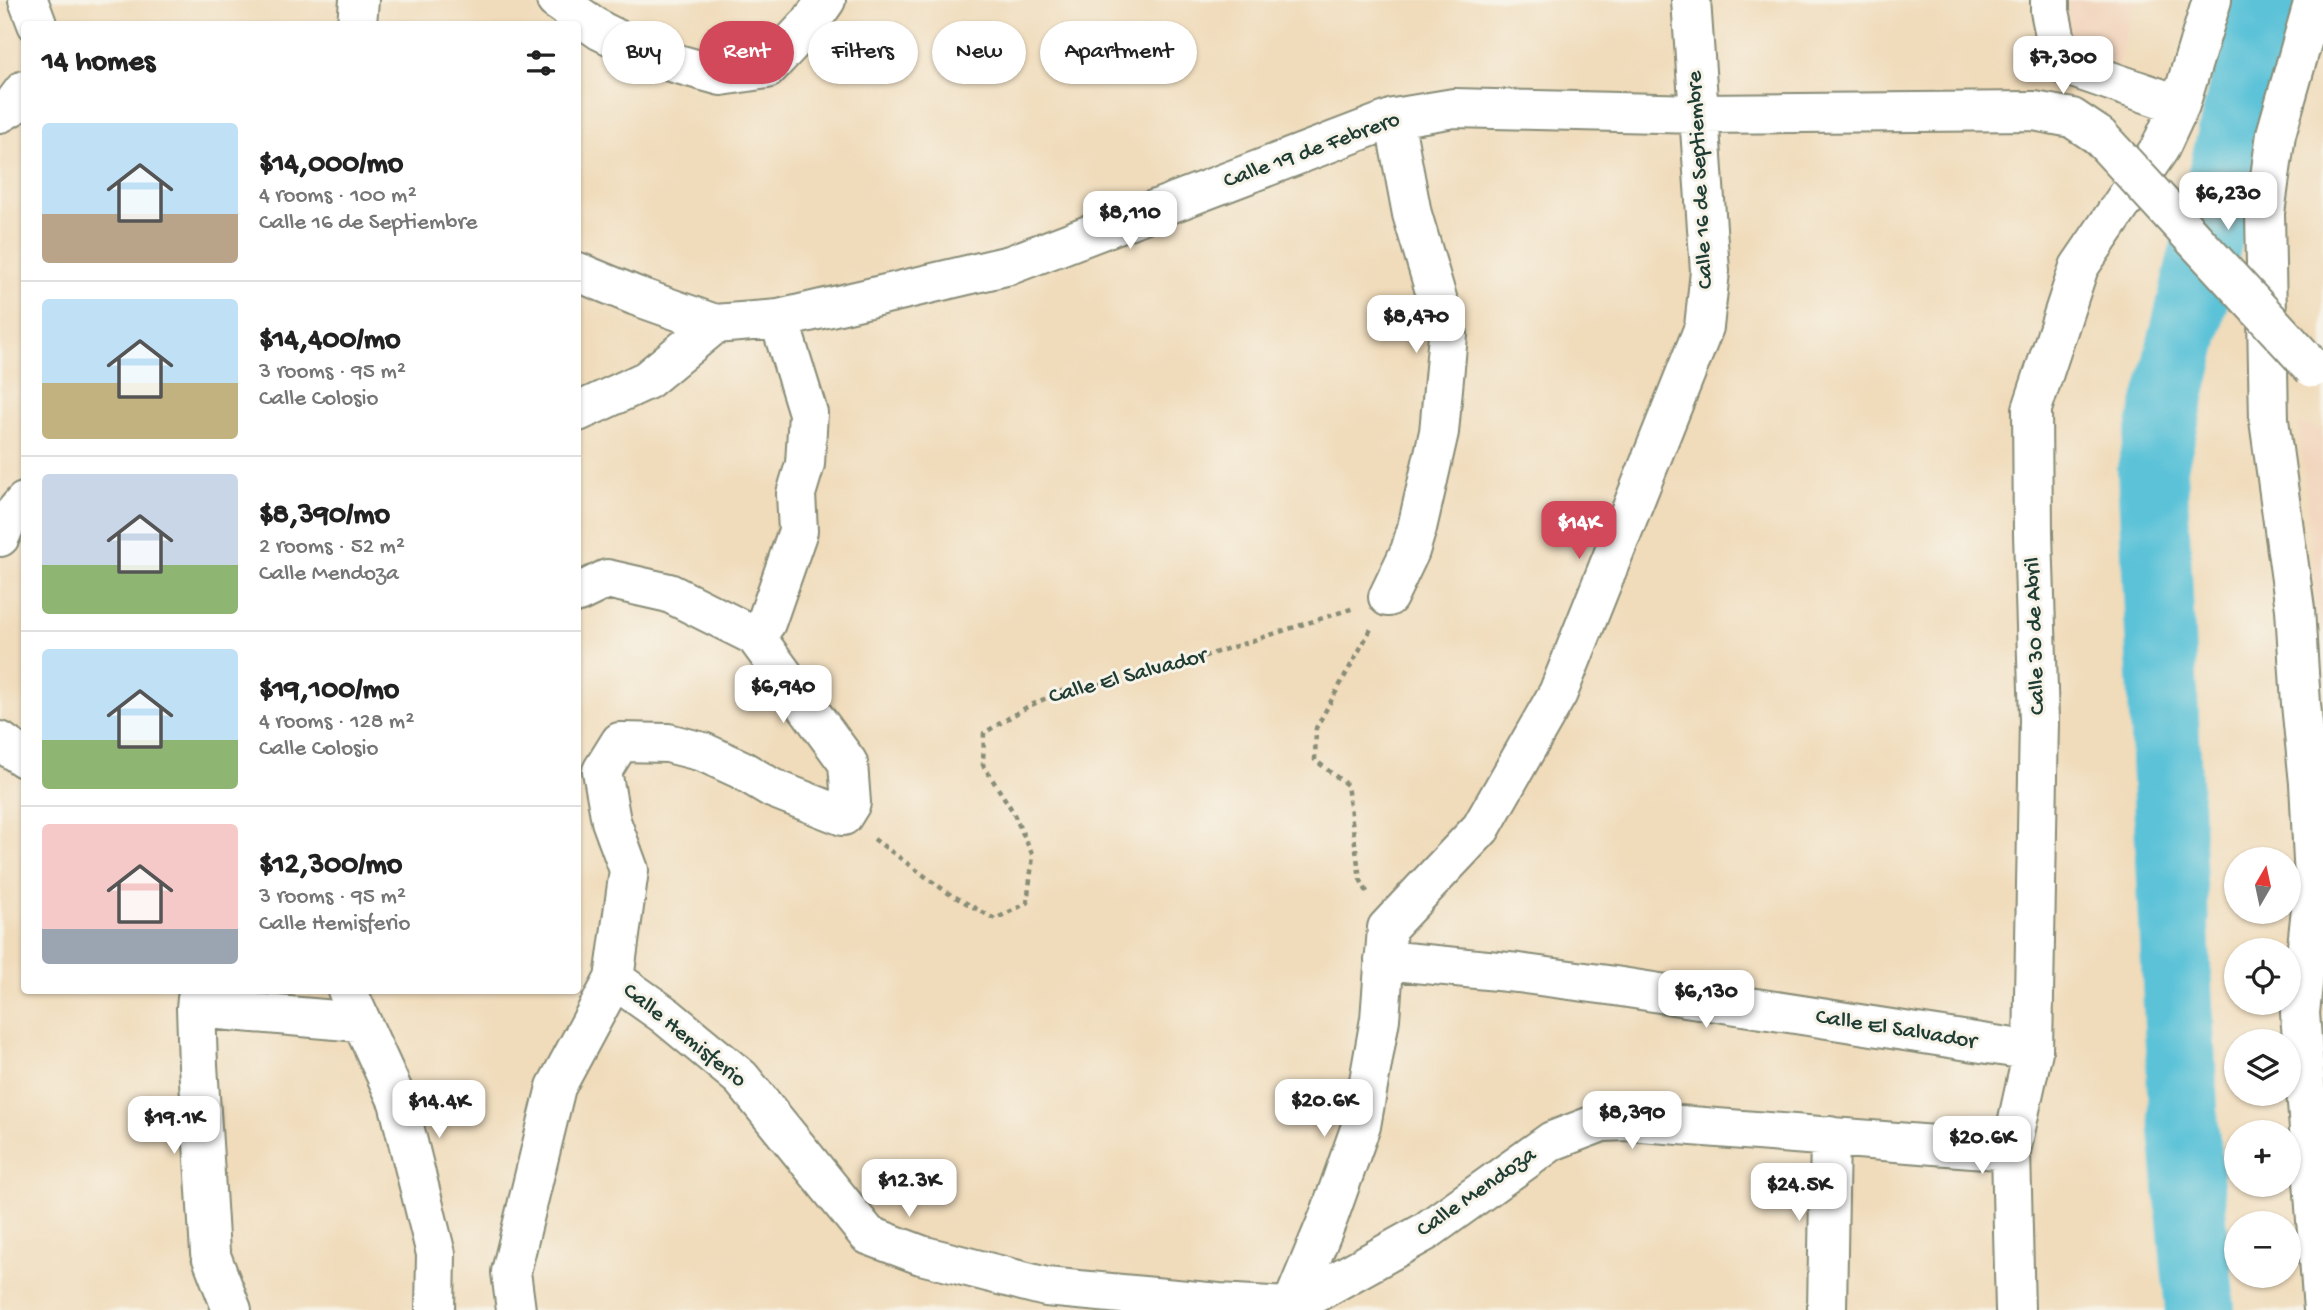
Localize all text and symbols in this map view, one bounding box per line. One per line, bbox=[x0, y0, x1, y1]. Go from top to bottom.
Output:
chip: Buy bbox=[602, 21, 685, 84]
chip: Rent bbox=[699, 21, 794, 84]
chip: Filters bbox=[808, 21, 918, 84]
chip: New bbox=[932, 21, 1026, 84]
chip: Apartment bbox=[1040, 21, 1197, 84]
pin: $7,300 bbox=[2006, 36, 2120, 96]
icon: filters bbox=[522, 44, 560, 82]
text: $7,300 bbox=[2029, 45, 2097, 72]
text: 14 homes bbox=[42, 46, 155, 81]
street label: Calle 16 de Septiembre bbox=[1682, 69, 1720, 290]
street label: Calle 19 de Febrero bbox=[1220, 107, 1404, 195]
text: $14,000/mo bbox=[259, 148, 403, 183]
icon: home bbox=[98, 151, 182, 235]
pin: $6,230 bbox=[2171, 173, 2285, 232]
text: $6,230 bbox=[2195, 181, 2261, 208]
text: 4 rooms · 100 m² bbox=[259, 183, 417, 210]
pin: $8,110 bbox=[1073, 191, 1187, 251]
text: $8,110 bbox=[1099, 200, 1161, 227]
text: Calle 16 de Septiembre bbox=[259, 210, 477, 237]
pin: $8,470 bbox=[1359, 296, 1473, 355]
text: $8,470 bbox=[1383, 304, 1449, 331]
text: $14,400/mo bbox=[259, 324, 401, 359]
icon: home bbox=[98, 327, 182, 411]
text: 3 rooms · 95 m² bbox=[259, 359, 406, 386]
text: Calle Colosio bbox=[259, 386, 378, 413]
text: $8,390/mo bbox=[259, 499, 390, 534]
icon: home bbox=[98, 502, 182, 586]
pin: $14K bbox=[1538, 502, 1620, 561]
text: $14K bbox=[1557, 510, 1601, 537]
text: 2 rooms · 52 m² bbox=[259, 534, 405, 561]
street label: Calle 30 de Abril bbox=[2020, 557, 2052, 715]
text: Calle Mendoza bbox=[259, 561, 399, 588]
street label: Calle El Salvador bbox=[1046, 642, 1212, 711]
pin: $6,940 bbox=[726, 666, 840, 725]
text: $19,100/mo bbox=[259, 674, 399, 709]
text: $6,940 bbox=[751, 674, 815, 701]
icon: home bbox=[98, 677, 182, 761]
text: 4 rooms · 128 m² bbox=[259, 709, 414, 736]
text: Calle Colosio bbox=[259, 736, 378, 763]
north arrow bbox=[2224, 847, 2301, 924]
map controls bbox=[2224, 847, 2301, 1288]
text: $12,300/mo bbox=[259, 849, 402, 884]
icon: home bbox=[98, 852, 182, 936]
text: 3 rooms · 95 m² bbox=[259, 884, 406, 911]
text: Calle Hemisferio bbox=[259, 911, 410, 938]
button: locate bbox=[2224, 938, 2301, 1015]
pin: $6,130 bbox=[1649, 970, 1763, 1030]
street label: Calle Hemisferio bbox=[617, 978, 751, 1094]
text: $6,130 bbox=[1674, 979, 1738, 1006]
street label: Calle El Salvador bbox=[1814, 1004, 1980, 1056]
button: layers bbox=[2224, 1029, 2301, 1106]
pin: $14.4K bbox=[382, 1080, 496, 1140]
pin: $20.6K bbox=[1267, 1080, 1381, 1139]
text: $20.6K bbox=[1291, 1088, 1357, 1115]
text: $14.4K bbox=[408, 1089, 470, 1116]
pin: $8,390 bbox=[1575, 1092, 1689, 1151]
pin: $19.1K bbox=[117, 1096, 231, 1156]
text: $8,390 bbox=[1599, 1100, 1665, 1127]
text: $19.1K bbox=[144, 1105, 204, 1132]
pin: $20.6K bbox=[1925, 1116, 2039, 1176]
button: + bbox=[2224, 1120, 2301, 1197]
text: $20.6K bbox=[1949, 1125, 2015, 1152]
street label: Calle Mendoza bbox=[1412, 1141, 1543, 1244]
pin: $12.3K bbox=[852, 1160, 966, 1219]
pin: $24.5K bbox=[1742, 1164, 1856, 1223]
text: $12.3K bbox=[878, 1168, 940, 1195]
text: $24.5K bbox=[1767, 1172, 1831, 1199]
button: − bbox=[2224, 1211, 2301, 1288]

